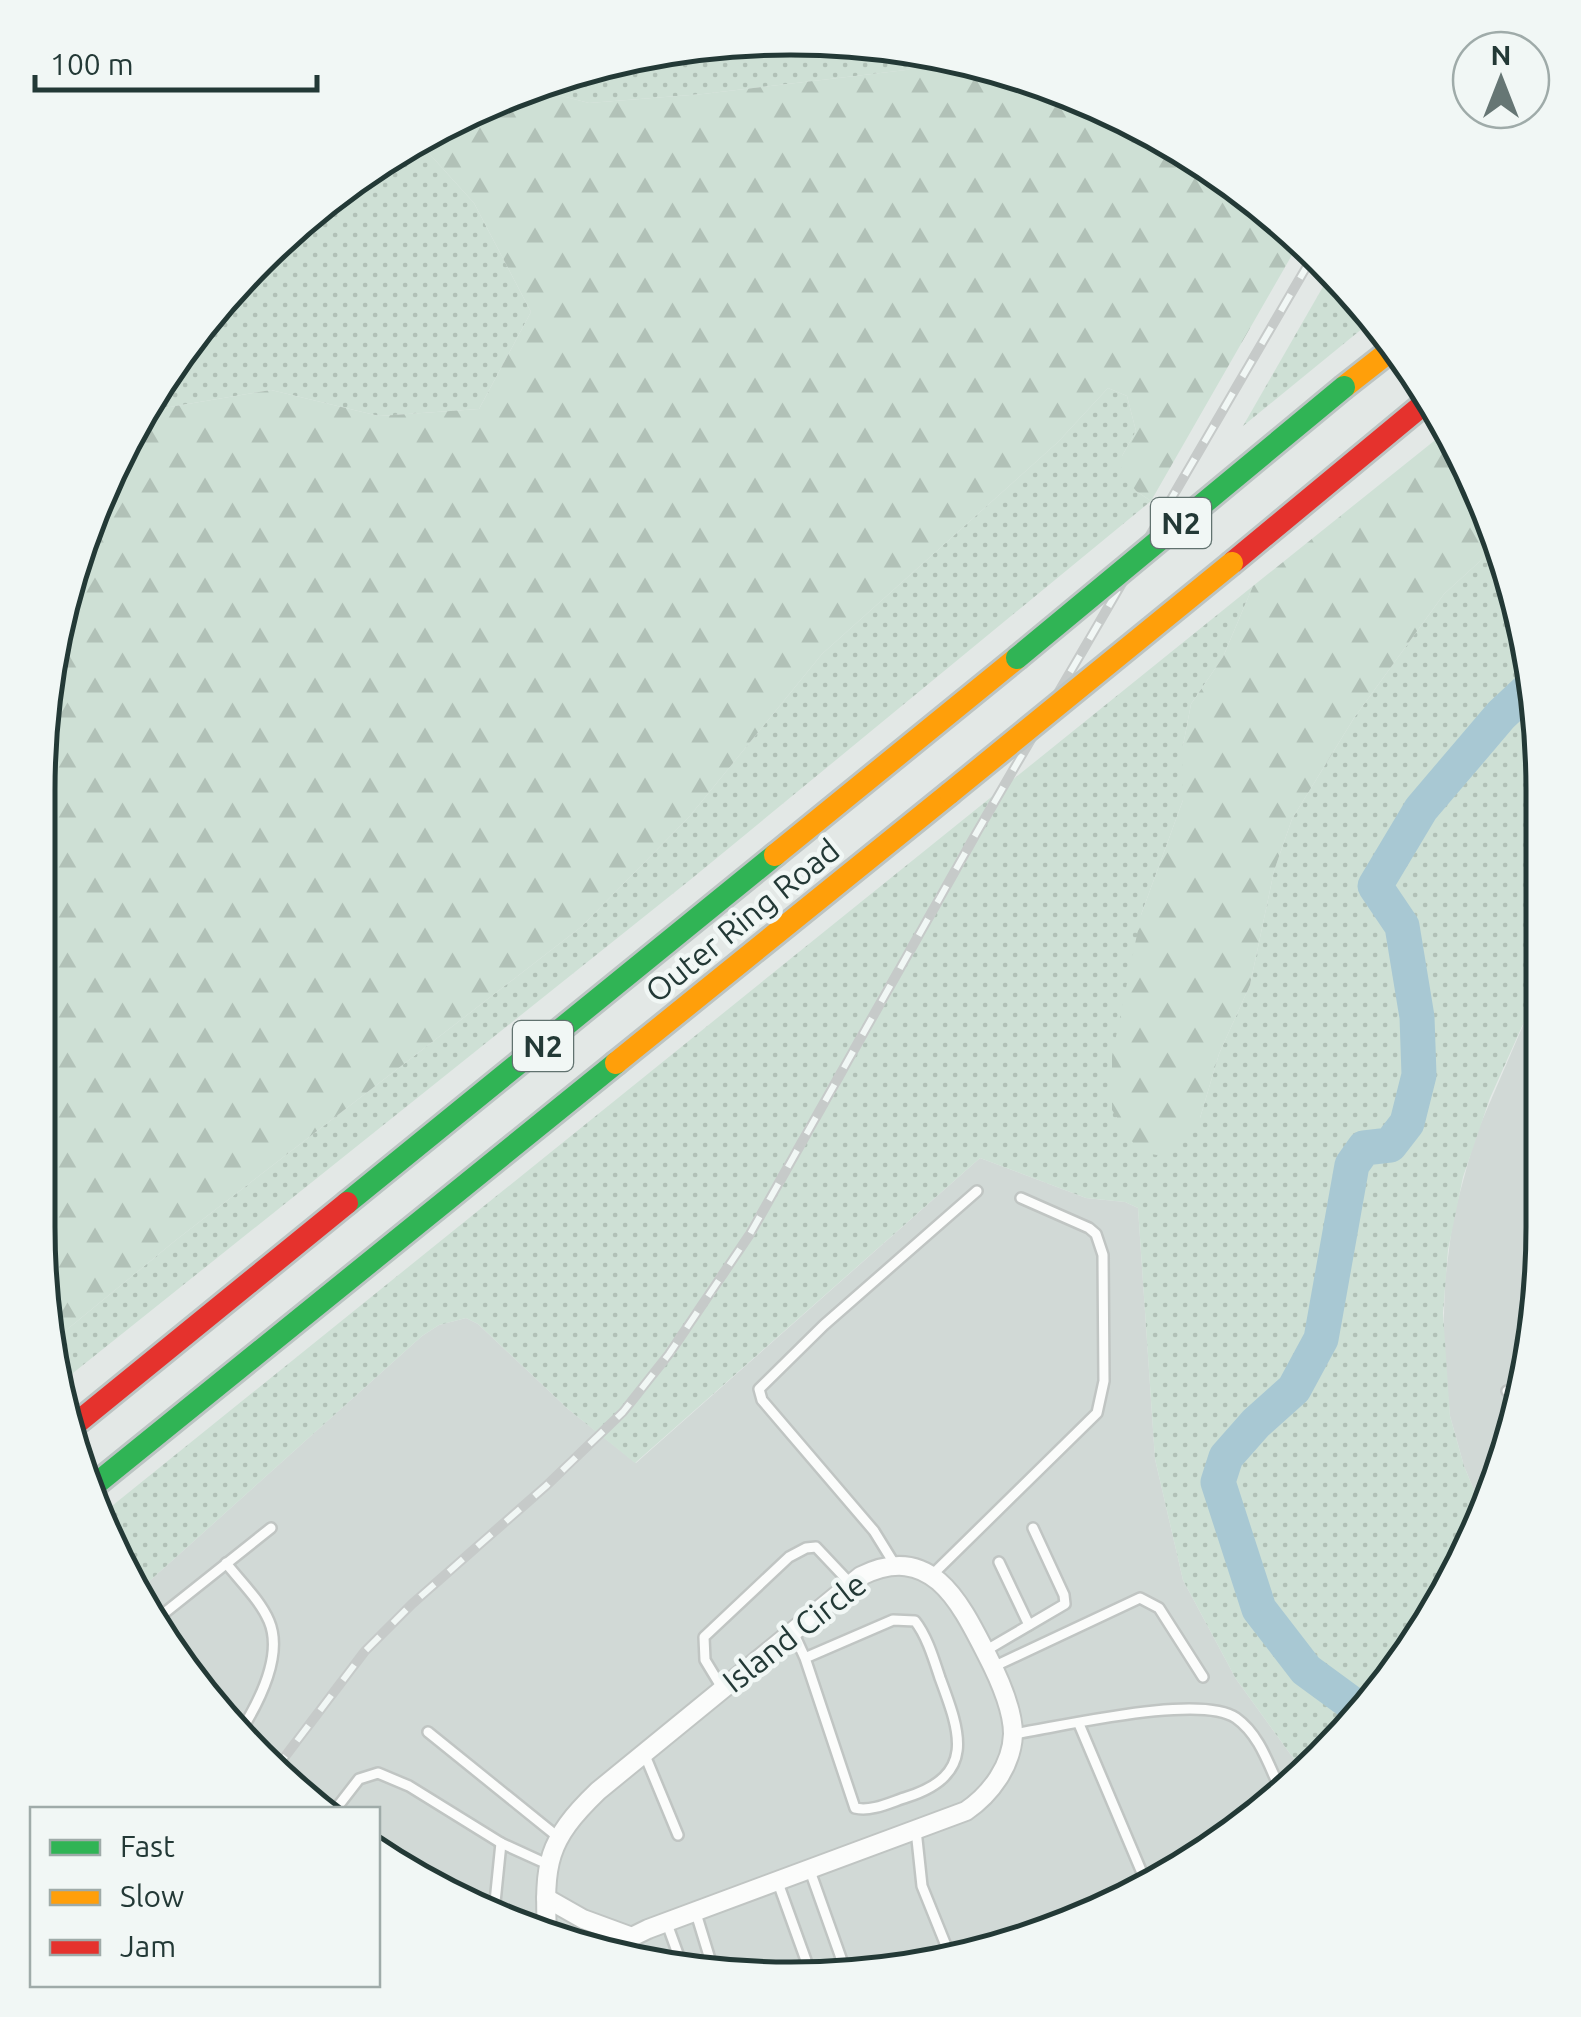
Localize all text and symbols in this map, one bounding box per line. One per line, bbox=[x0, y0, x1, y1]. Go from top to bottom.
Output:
scale bar bbox=[35, 30, 318, 92]
north arrow bbox=[1451, 30, 1551, 130]
text: N bbox=[1491, 39, 1511, 70]
text: 100 m bbox=[50, 47, 134, 81]
road number: N2 bbox=[1151, 498, 1211, 548]
street label: Outer Ring Road bbox=[638, 831, 846, 1009]
road number: N2 bbox=[513, 1021, 573, 1071]
street label: Island Circle bbox=[715, 1565, 873, 1699]
legend bbox=[30, 1807, 380, 1987]
text: Fast bbox=[120, 1829, 175, 1863]
text: Slow bbox=[120, 1879, 184, 1913]
text: Jam bbox=[120, 1929, 176, 1963]

